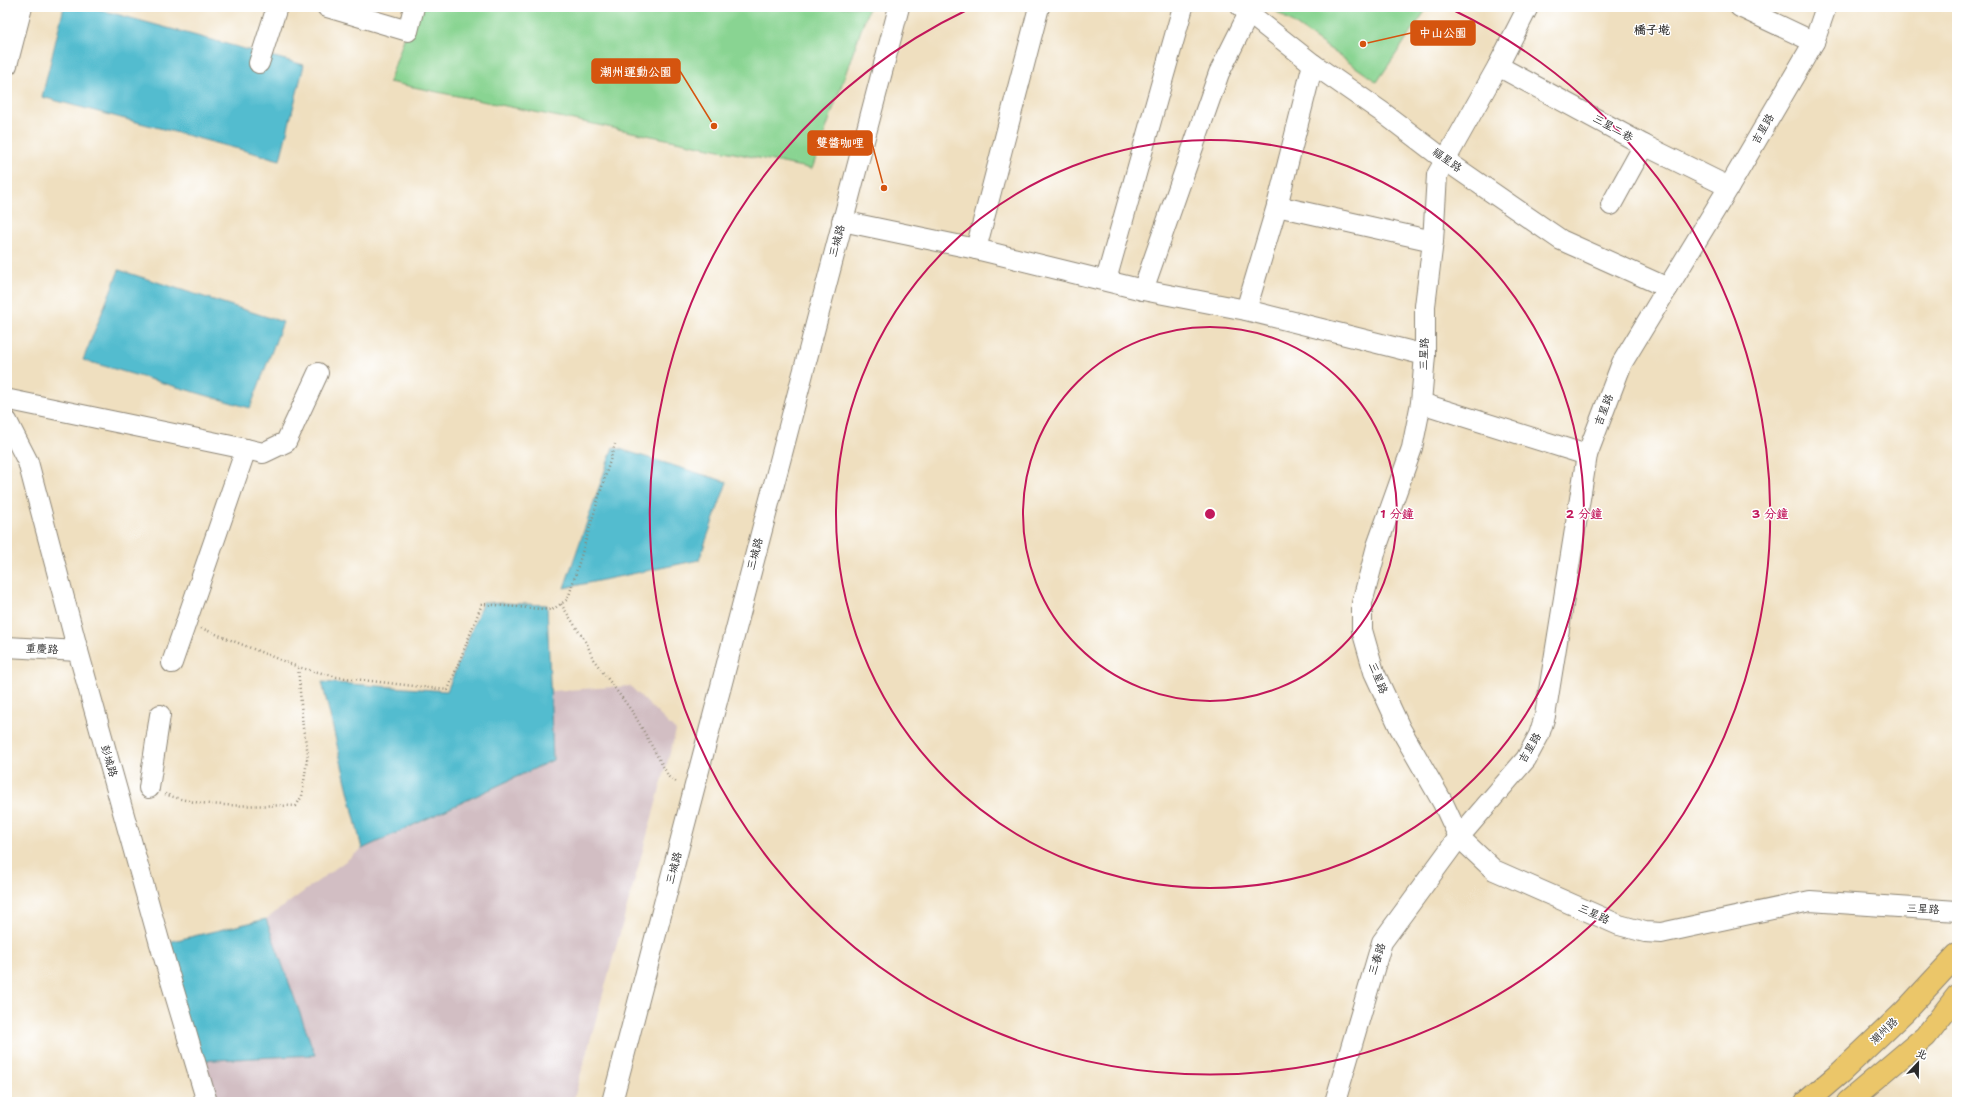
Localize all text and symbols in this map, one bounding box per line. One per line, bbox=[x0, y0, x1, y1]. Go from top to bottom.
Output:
callout: 中山公園 bbox=[1411, 21, 1475, 45]
district label: 橋子墘 bbox=[1634, 22, 1670, 38]
text: 中山公園 bbox=[1419, 25, 1467, 41]
callout: 潮州運動公園 bbox=[592, 59, 680, 83]
text: 潮州運動公園 bbox=[600, 64, 672, 80]
street label: 三星二巷 bbox=[1590, 111, 1636, 145]
street label: 吉星路 bbox=[1748, 111, 1778, 147]
callout: 雙醬咖哩 bbox=[808, 131, 872, 155]
text: 雙醬咖哩 bbox=[816, 135, 864, 151]
street label: 福星路 bbox=[1429, 144, 1465, 176]
street label: 三城路 bbox=[825, 223, 849, 259]
street label: 三星路 bbox=[1416, 337, 1432, 371]
street label: 吉星路 bbox=[1591, 392, 1617, 428]
text: 1 分鐘 bbox=[1380, 506, 1414, 522]
text: 2 分鐘 bbox=[1566, 506, 1602, 522]
text: 3 分鐘 bbox=[1752, 506, 1788, 522]
centre of rings bbox=[1203, 507, 1217, 521]
street label: 三城路 bbox=[743, 536, 767, 572]
street label: 重慶路 bbox=[25, 641, 59, 657]
street label: 三星路 bbox=[1365, 660, 1391, 696]
street label: 吉星路 bbox=[1515, 730, 1545, 766]
street label: 彭城路 bbox=[97, 743, 121, 779]
street label: 三城路 bbox=[662, 850, 686, 886]
street label: 三星路 bbox=[1576, 900, 1612, 928]
street label: 三星路 bbox=[1906, 901, 1940, 917]
street label: 三春路 bbox=[1365, 941, 1389, 977]
street label: 潮州路 bbox=[1867, 1014, 1901, 1048]
north arrow bbox=[1898, 1043, 1938, 1083]
text: 北 bbox=[1914, 1045, 1929, 1063]

